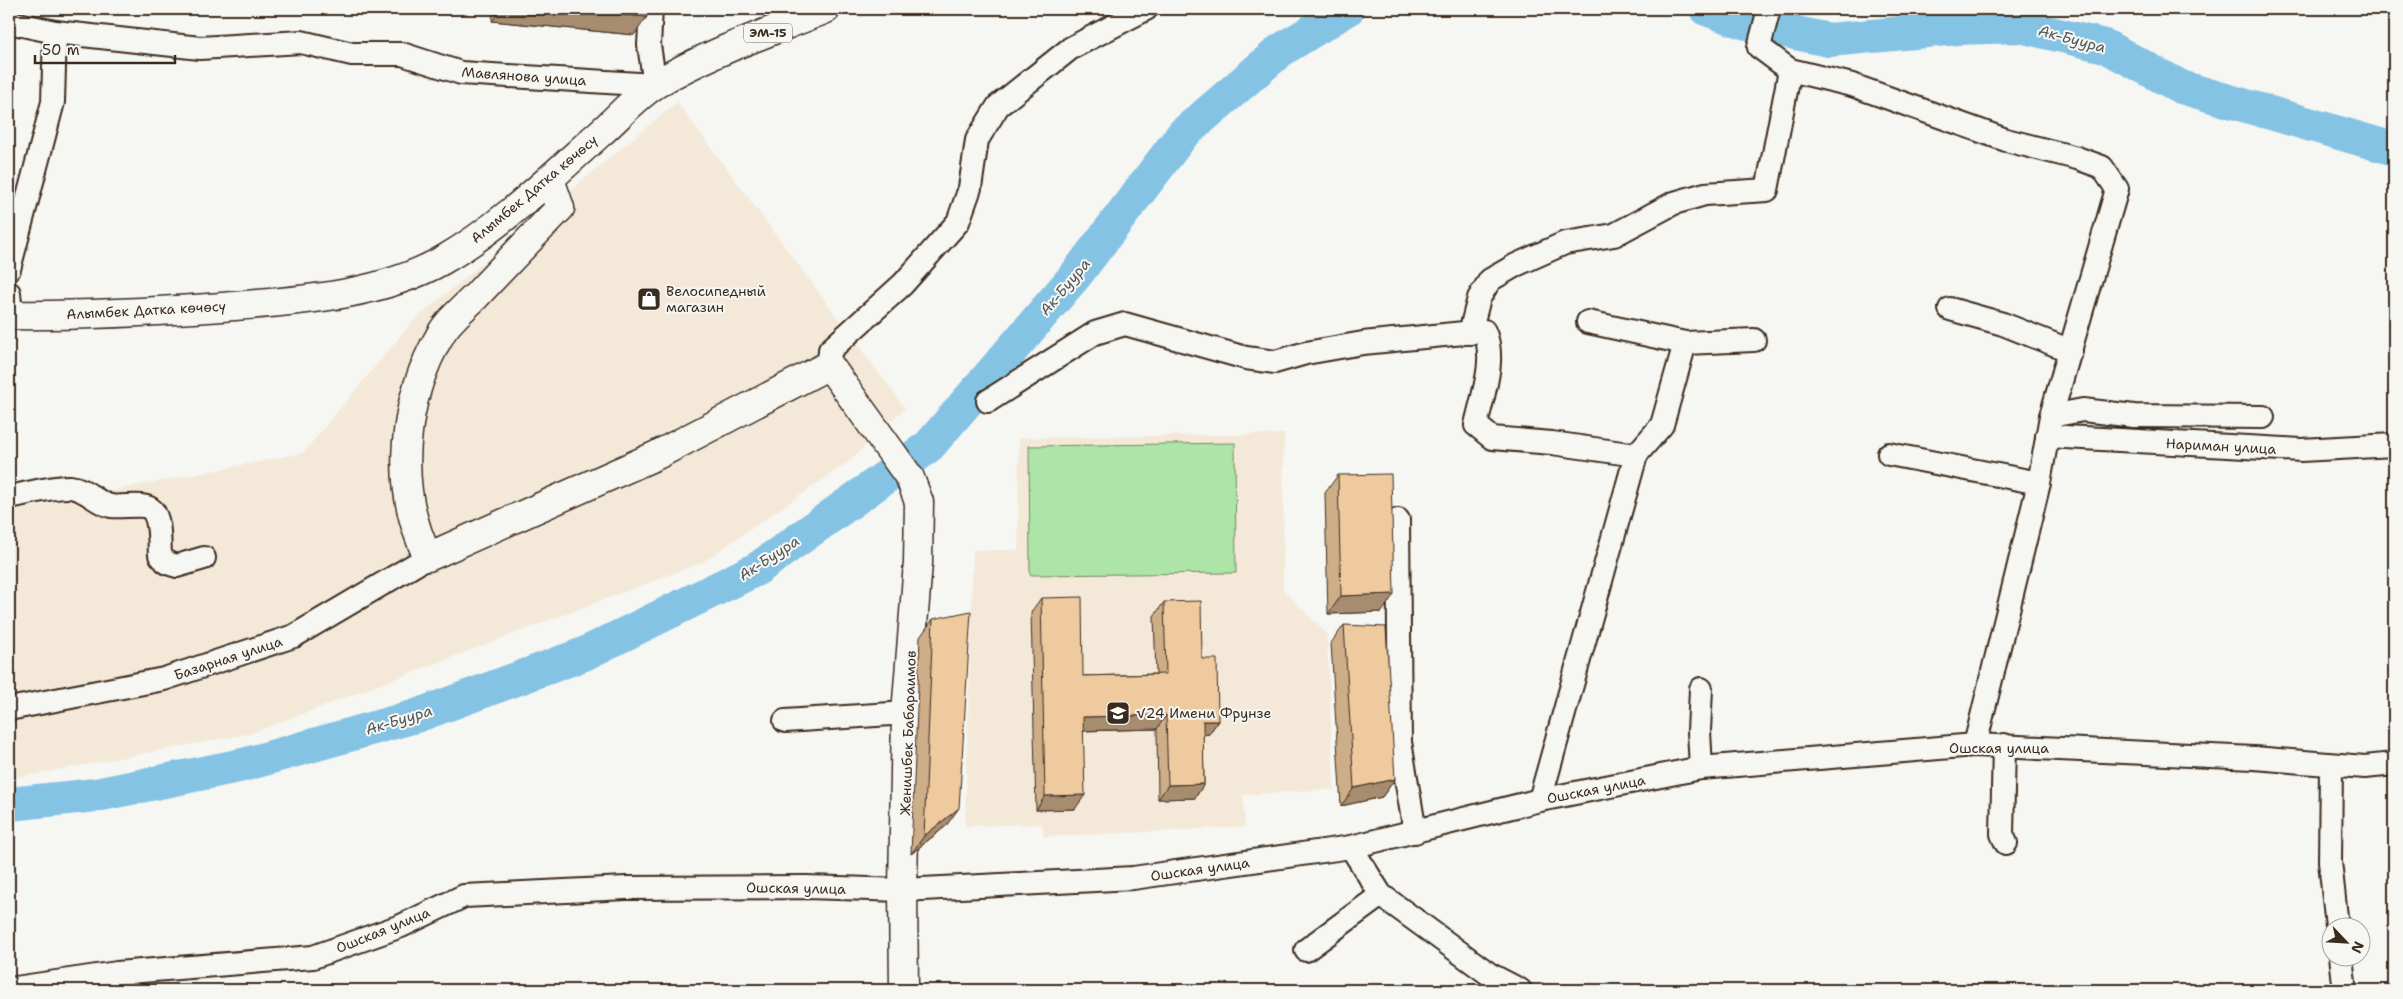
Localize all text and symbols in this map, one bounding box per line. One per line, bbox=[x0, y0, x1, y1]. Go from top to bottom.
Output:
water label: Ак-Буура bbox=[2036, 20, 2108, 58]
road number: ЭМ-15 bbox=[744, 23, 792, 42]
scale bar bbox=[35, 32, 175, 64]
text: 50 m bbox=[42, 40, 80, 60]
street label: Мавлянова улица bbox=[461, 63, 587, 89]
street label: Алымбек Датка көчөсү bbox=[467, 131, 601, 247]
water label: Ак-Буура bbox=[1035, 254, 1095, 320]
place label: Велосипедный магазин bbox=[666, 282, 766, 316]
shop icon: Велосипедный магазин bbox=[636, 286, 662, 312]
street label: Алымбек Датка көчөсү bbox=[66, 297, 226, 323]
street label: Нариман улица bbox=[2165, 434, 2277, 458]
water label: Ак-Буура bbox=[735, 531, 803, 585]
street label: Базарная улица bbox=[172, 632, 285, 684]
street label: Женишбек Бабараимов bbox=[896, 650, 920, 816]
water label: Ак-Буура bbox=[363, 700, 435, 740]
school or university icon: √24 Имени Фрунзе bbox=[1105, 700, 1131, 726]
place label: √24 Имени Фрунзе bbox=[1136, 704, 1272, 722]
street label: Ошская улица bbox=[1949, 739, 2049, 757]
street label: Ошская улица bbox=[1545, 771, 1647, 807]
street label: Ошская улица bbox=[1149, 853, 1251, 885]
street label: Ошская улица bbox=[746, 878, 846, 898]
street label: Ошская улица bbox=[333, 903, 433, 957]
north arrow bbox=[2320, 916, 2370, 966]
text: N bbox=[2347, 939, 2368, 956]

